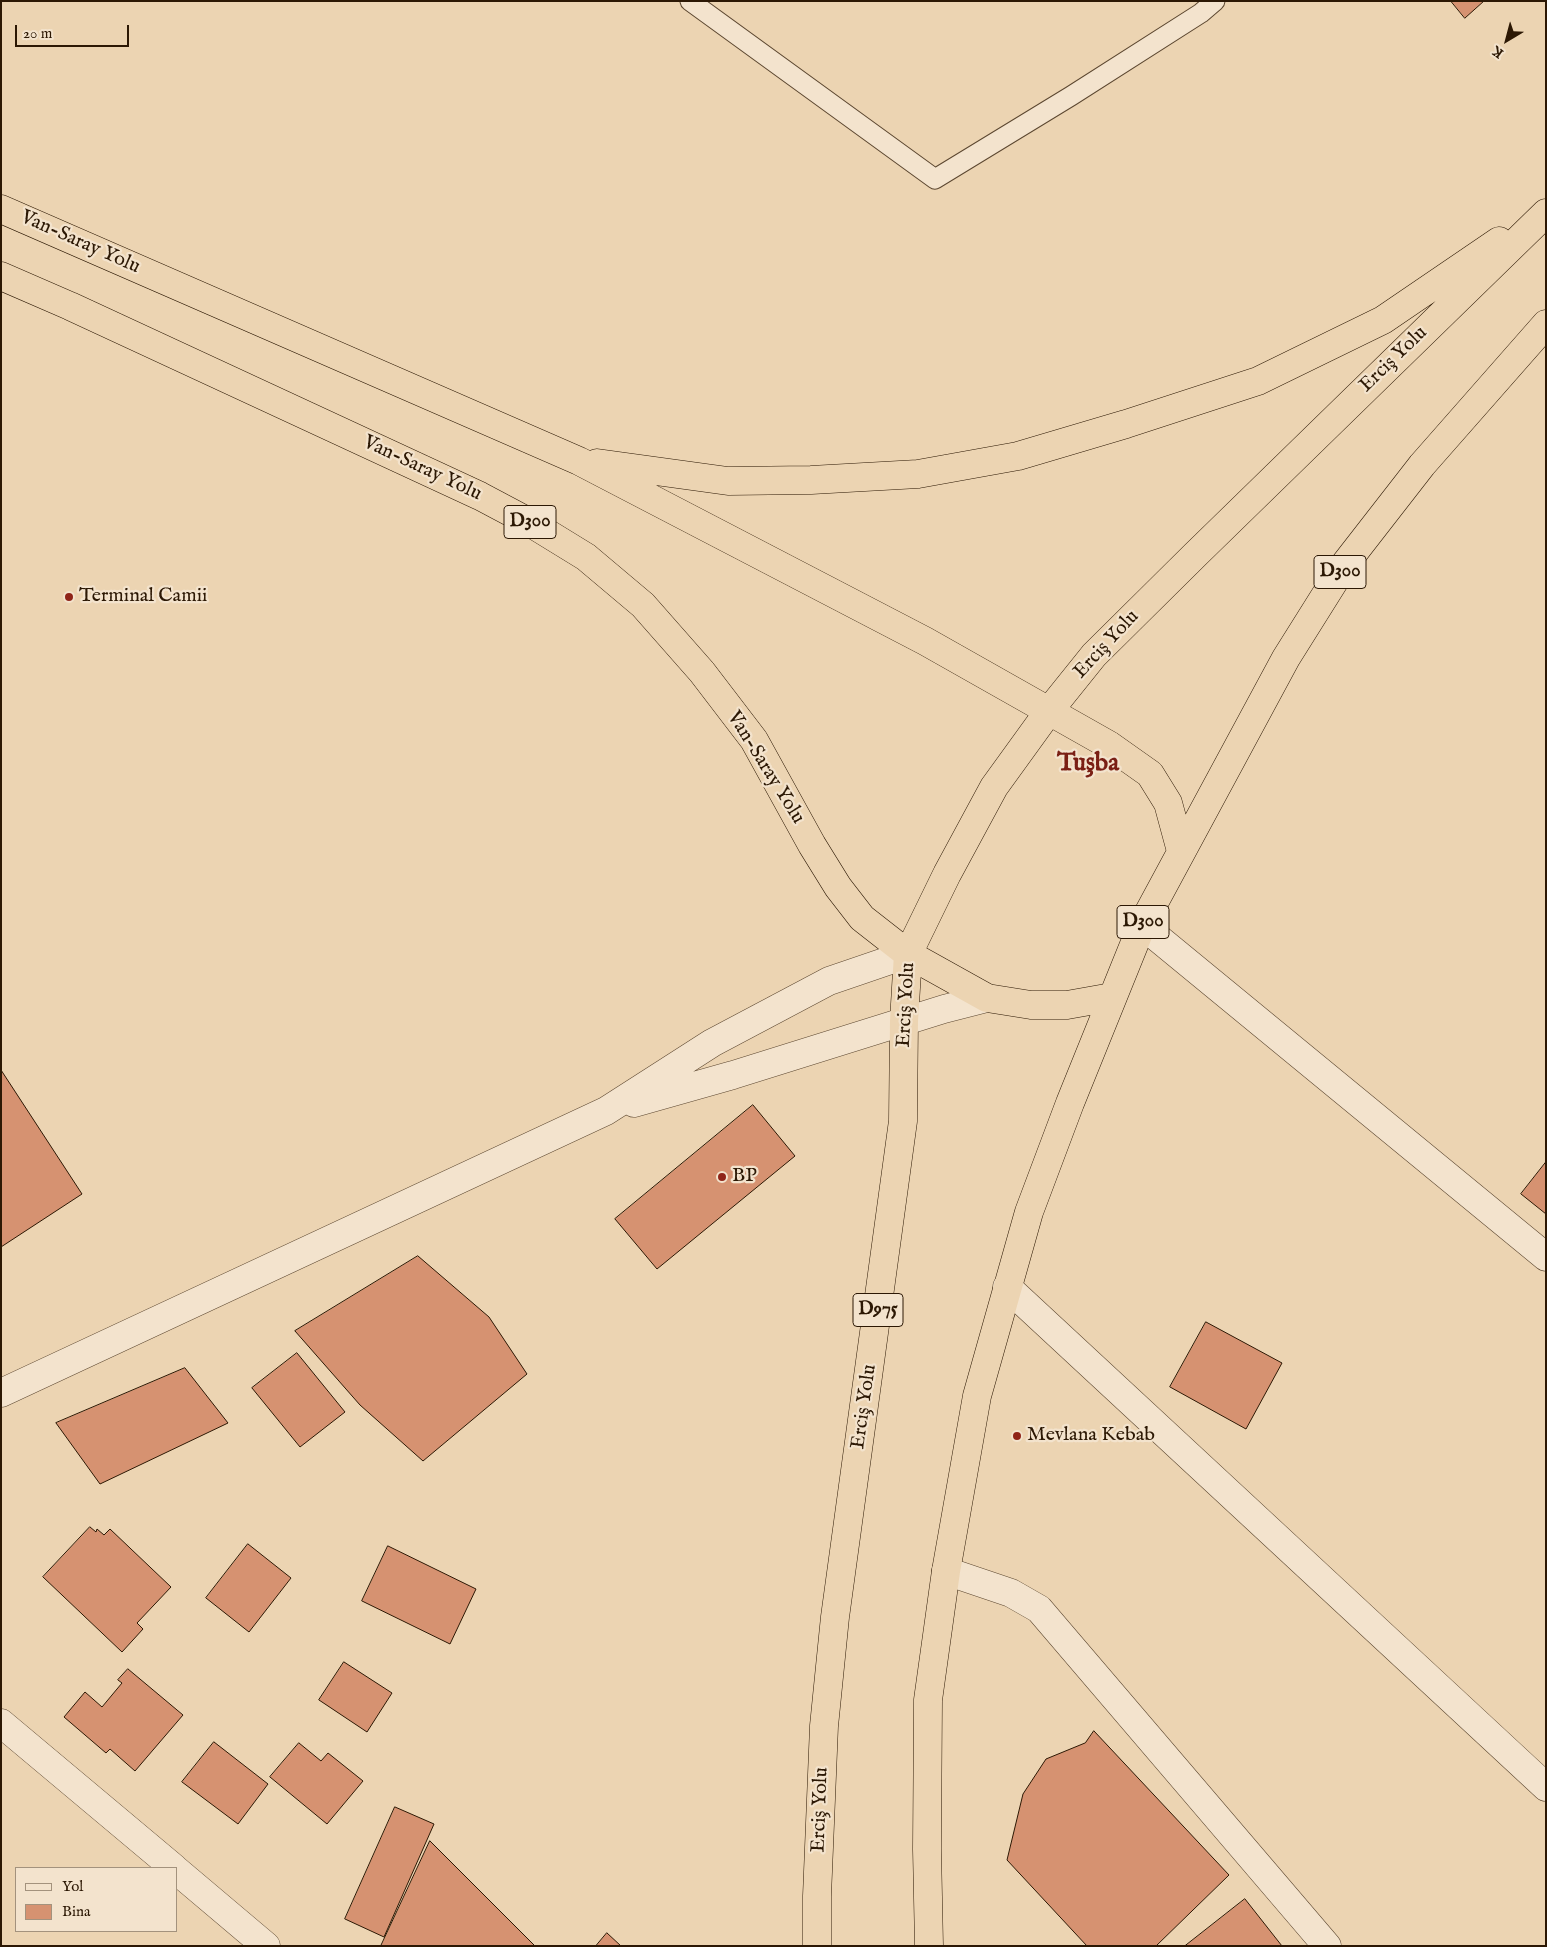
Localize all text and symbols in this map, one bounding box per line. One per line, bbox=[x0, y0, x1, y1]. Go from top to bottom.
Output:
scale bar bbox=[18, 15, 131, 47]
north arrow bbox=[1482, 15, 1532, 65]
text: 20 m bbox=[23, 24, 52, 43]
text: K bbox=[1489, 42, 1507, 62]
street label: Van-Saray Yolu bbox=[17, 206, 143, 280]
street label: Erciş Yolu bbox=[1355, 322, 1433, 398]
street label: Van-Saray Yolu bbox=[359, 431, 485, 507]
road number: D300 bbox=[504, 506, 556, 538]
road number: D300 bbox=[1314, 556, 1366, 588]
place label: Terminal Camii bbox=[79, 585, 207, 609]
marker: Terminal Camii bbox=[63, 591, 75, 603]
street label: Erciş Yolu bbox=[1069, 606, 1145, 684]
street label: Van-Saray Yolu bbox=[721, 707, 809, 829]
district label: Tuşba bbox=[1057, 750, 1119, 780]
road number: D300 bbox=[1117, 906, 1169, 939]
street label: Erciş Yolu bbox=[893, 962, 921, 1048]
place label: BP bbox=[732, 1165, 757, 1189]
marker: BP bbox=[716, 1171, 728, 1183]
road number: D975 bbox=[853, 1294, 903, 1326]
street label: Erciş Yolu bbox=[847, 1363, 883, 1451]
place label: Mevlana Kebab bbox=[1027, 1424, 1155, 1448]
marker: Mevlana Kebab bbox=[1011, 1430, 1023, 1442]
street label: Erciş Yolu bbox=[808, 1767, 834, 1853]
legend bbox=[15, 1867, 178, 1932]
text: Yol bbox=[62, 1877, 83, 1896]
text: Bina bbox=[62, 1902, 90, 1921]

